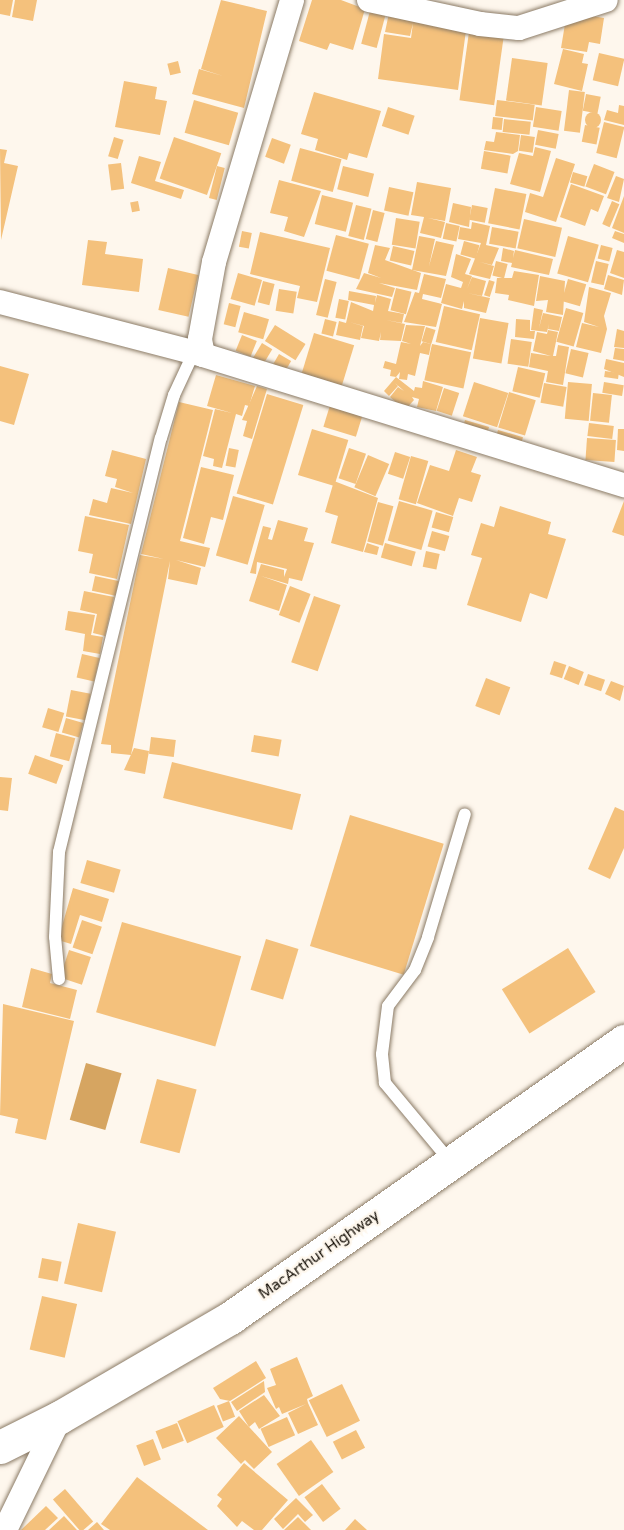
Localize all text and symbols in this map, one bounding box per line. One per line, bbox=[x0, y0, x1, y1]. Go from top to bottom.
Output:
street label: MacArthur Highway bbox=[255, 1207, 383, 1303]

